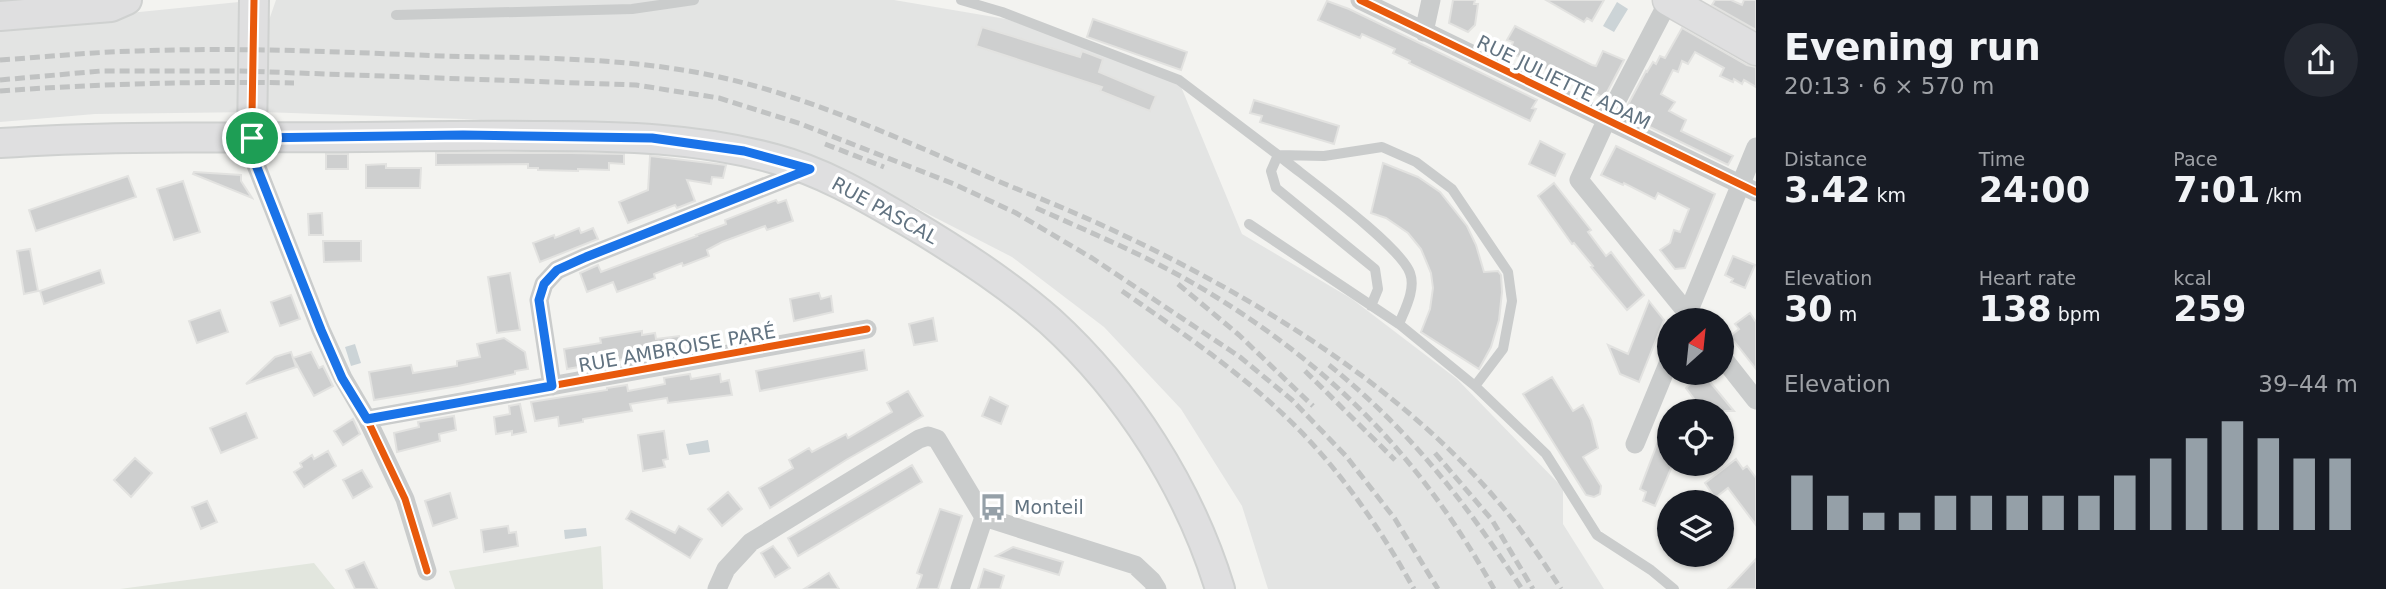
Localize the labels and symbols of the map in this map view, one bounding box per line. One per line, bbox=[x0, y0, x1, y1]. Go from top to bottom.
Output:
street label: RUE JULIETTE ADAM bbox=[1474, 30, 1654, 134]
pin bbox=[222, 108, 282, 168]
street label: RUE PASCAL bbox=[828, 172, 942, 248]
north arrow bbox=[1657, 308, 1734, 385]
street label: RUE AMBROISE PARÉ bbox=[577, 320, 777, 376]
bus stop icon: Monteil bbox=[978, 492, 1008, 522]
place label: Monteil bbox=[1014, 496, 1084, 518]

